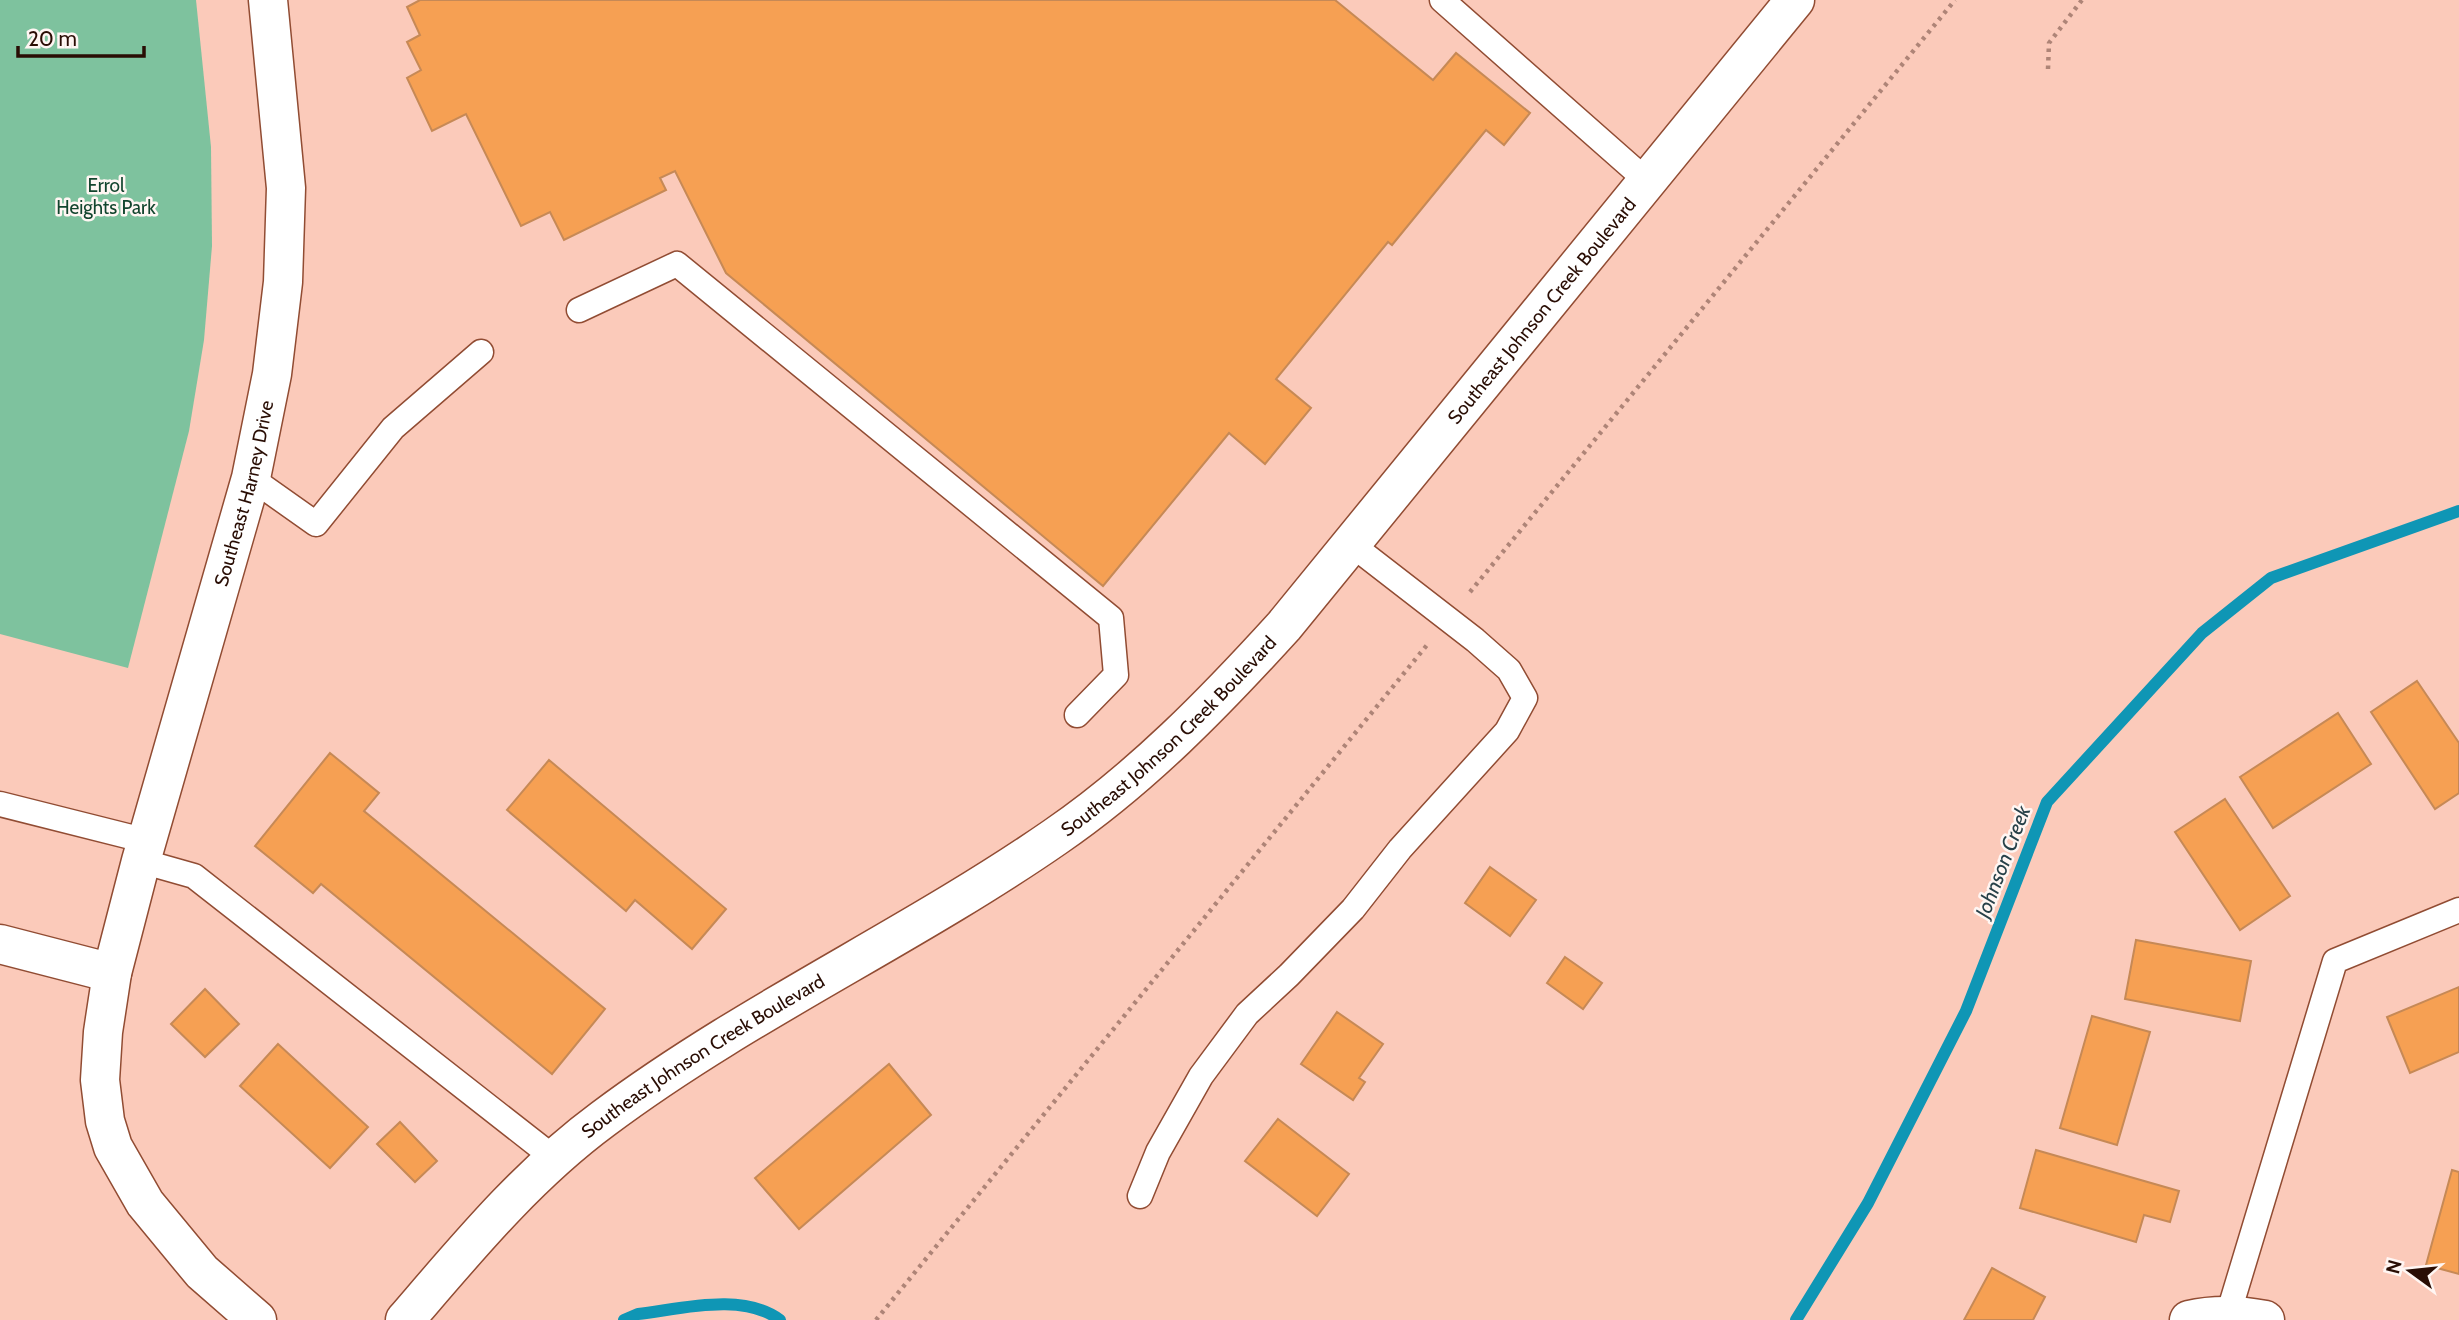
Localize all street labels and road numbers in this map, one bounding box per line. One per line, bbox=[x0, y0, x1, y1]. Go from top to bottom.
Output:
street label: Southeast Johnson Creek Boulevard bbox=[1443, 193, 1641, 429]
street label: Southeast Harney Drive bbox=[210, 398, 278, 589]
street label: Southeast Johnson Creek Boulevard bbox=[1057, 631, 1281, 841]
street label: Southeast Johnson Creek Boulevard bbox=[577, 969, 829, 1143]

